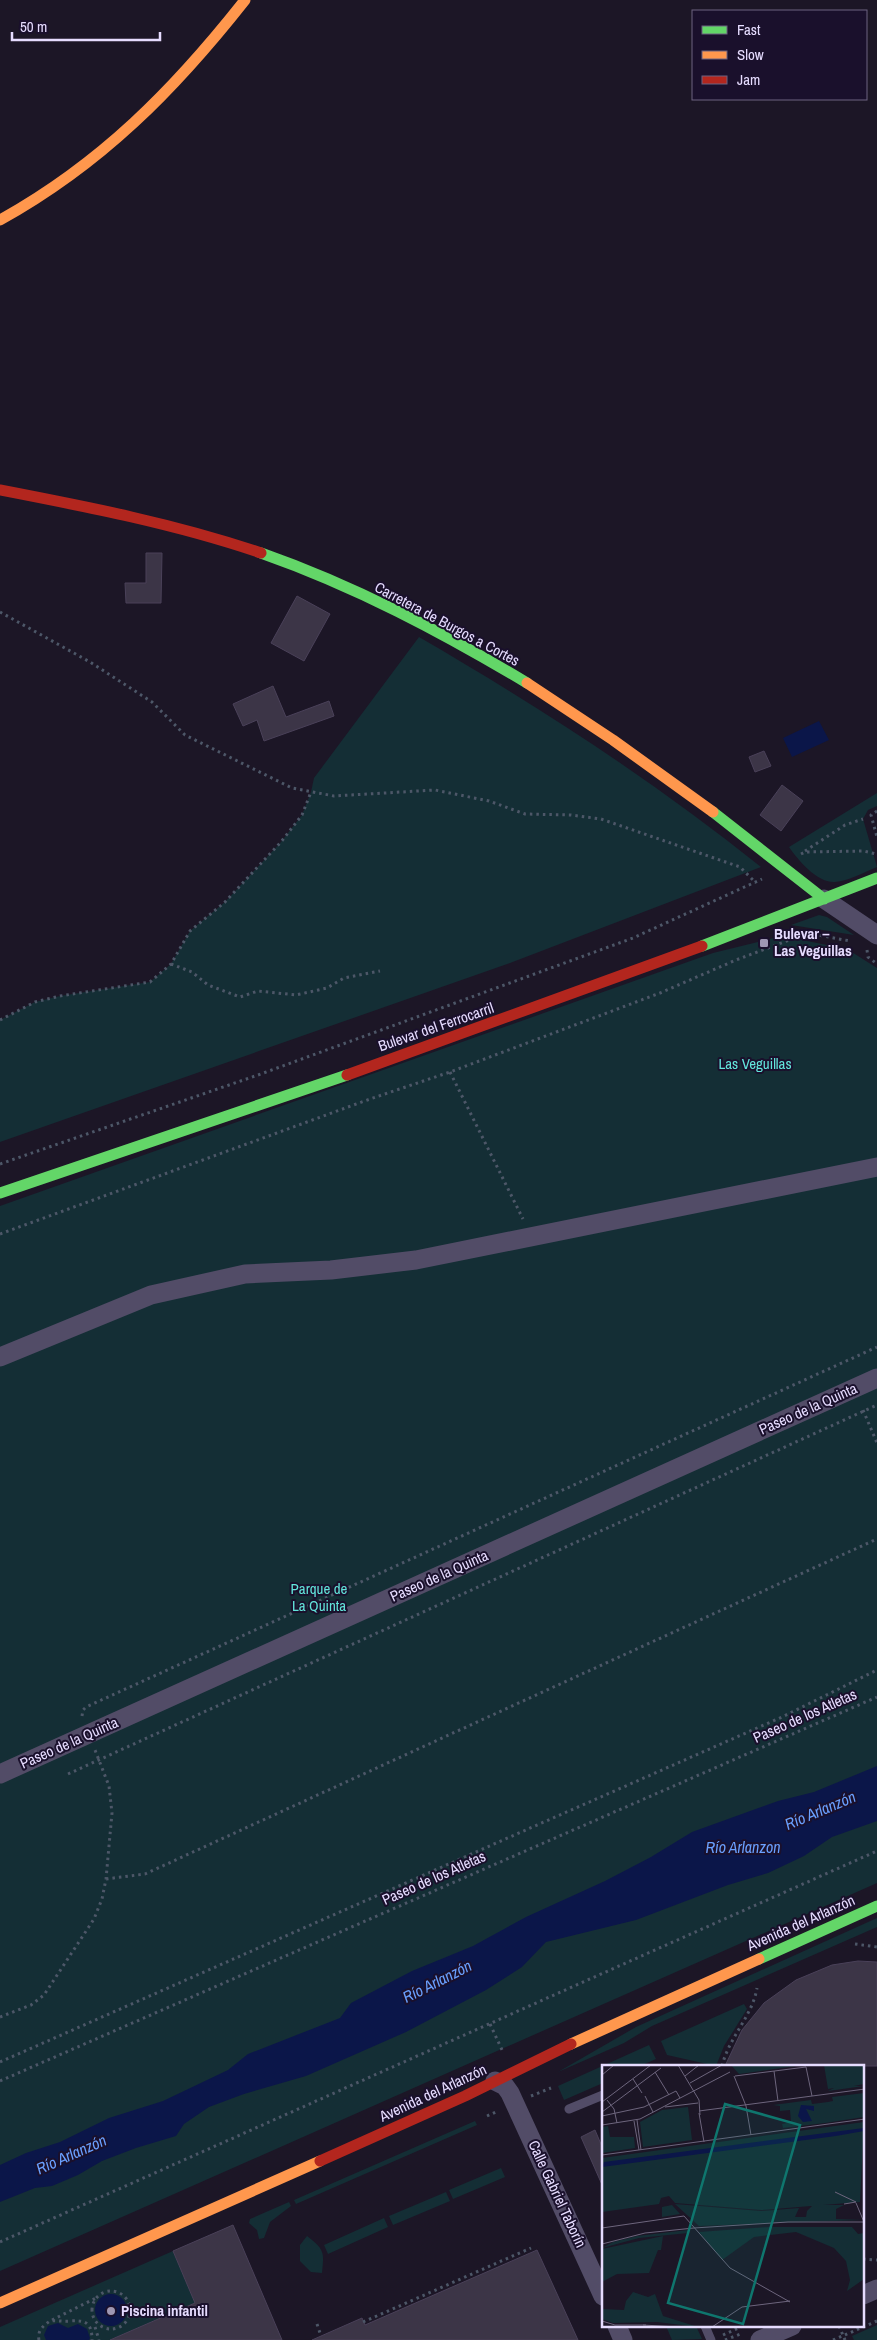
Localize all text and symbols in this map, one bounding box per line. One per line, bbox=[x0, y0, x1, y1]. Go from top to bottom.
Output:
scale bar bbox=[12, 10, 160, 42]
legend bbox=[692, 10, 867, 100]
text: 50 m bbox=[20, 16, 47, 37]
text: Fast bbox=[737, 19, 761, 40]
text: Slow bbox=[737, 44, 764, 65]
text: Jam bbox=[737, 69, 760, 90]
street label: Carretera de Burgos a Cortes bbox=[371, 576, 523, 671]
place label: Bulevar – Las Veguillas bbox=[774, 923, 852, 961]
marker: Bulevar – Las Veguillas bbox=[758, 937, 770, 949]
street label: Bulevar del Ferrocarril bbox=[375, 997, 496, 1056]
park label: Las Veguillas bbox=[718, 1053, 792, 1074]
street label: Paseo de la Quinta bbox=[755, 1377, 860, 1440]
street label: Paseo de la Quinta bbox=[386, 1544, 491, 1607]
park label: Parque de La Quinta bbox=[291, 1578, 348, 1616]
street label: Paseo de los Atletas bbox=[750, 1683, 860, 1748]
street label: Paseo de la Quinta bbox=[16, 1711, 121, 1774]
water label: Río Arlanzón bbox=[781, 1785, 859, 1835]
water label: Río Arlanzon bbox=[706, 1836, 780, 1858]
street label: Paseo de los Atletas bbox=[379, 1845, 489, 1910]
street label: Avenida del Arlanzón bbox=[743, 1889, 858, 1956]
water label: Río Arlanzón bbox=[399, 1954, 475, 2008]
street label: Avenida del Arlanzón bbox=[375, 2059, 490, 2127]
inset map bbox=[602, 2065, 864, 2328]
water label: Río Arlanzón bbox=[32, 2129, 110, 2179]
street label: Calle Gabriel Taborín bbox=[523, 2137, 592, 2251]
place label: Piscina infantil bbox=[121, 2300, 208, 2321]
marker: Piscina infantil bbox=[105, 2305, 117, 2317]

